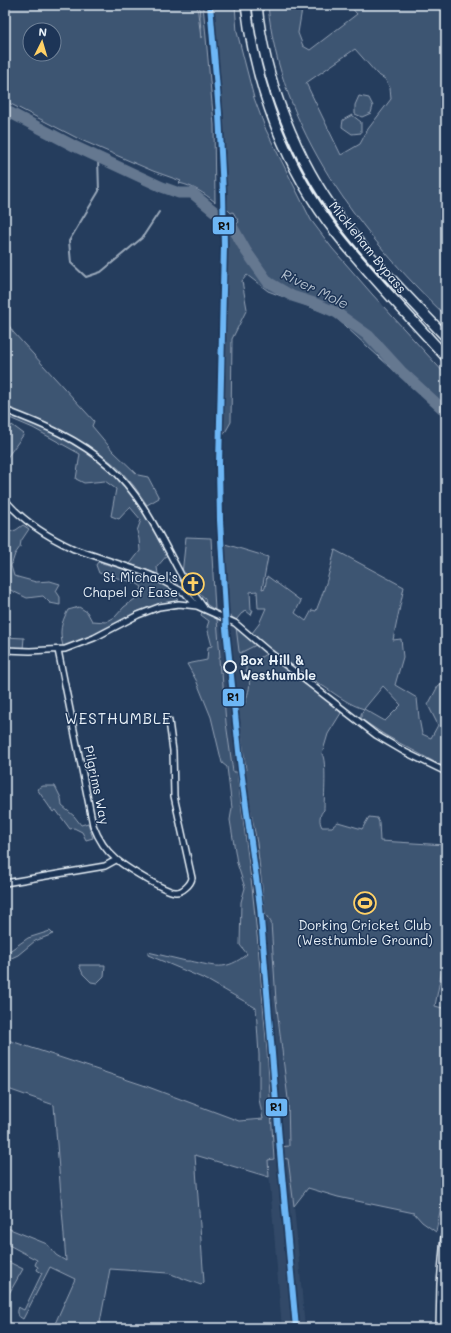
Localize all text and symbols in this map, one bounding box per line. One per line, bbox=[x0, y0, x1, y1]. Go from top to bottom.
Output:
north arrow bbox=[22, 22, 62, 62]
text: N bbox=[38, 24, 48, 39]
street label: Mickleham Bypass bbox=[326, 197, 411, 296]
line badge: R1 bbox=[212, 216, 235, 235]
text: R1 bbox=[218, 218, 230, 233]
water label: River Mole bbox=[278, 264, 352, 313]
place label: St Michael's Chapel of Ease bbox=[83, 568, 178, 600]
church icon: St Michael's Chapel of Ease bbox=[180, 571, 206, 597]
place label: Box Hill & Westhumble bbox=[240, 651, 316, 683]
marker: Box Hill & Westhumble bbox=[223, 660, 237, 674]
line badge: R1 bbox=[222, 688, 245, 707]
text: R1 bbox=[227, 689, 239, 704]
district label: WESTHUMBLE bbox=[64, 708, 172, 728]
street label: Pilgrims Way bbox=[81, 744, 114, 826]
sports icon: Dorking Cricket Club (Westhumble Ground) bbox=[352, 890, 378, 916]
place label: Dorking Cricket Club (Westhumble Ground) bbox=[297, 916, 433, 948]
line badge: R1 bbox=[265, 1098, 288, 1117]
text: R1 bbox=[270, 1099, 282, 1114]

